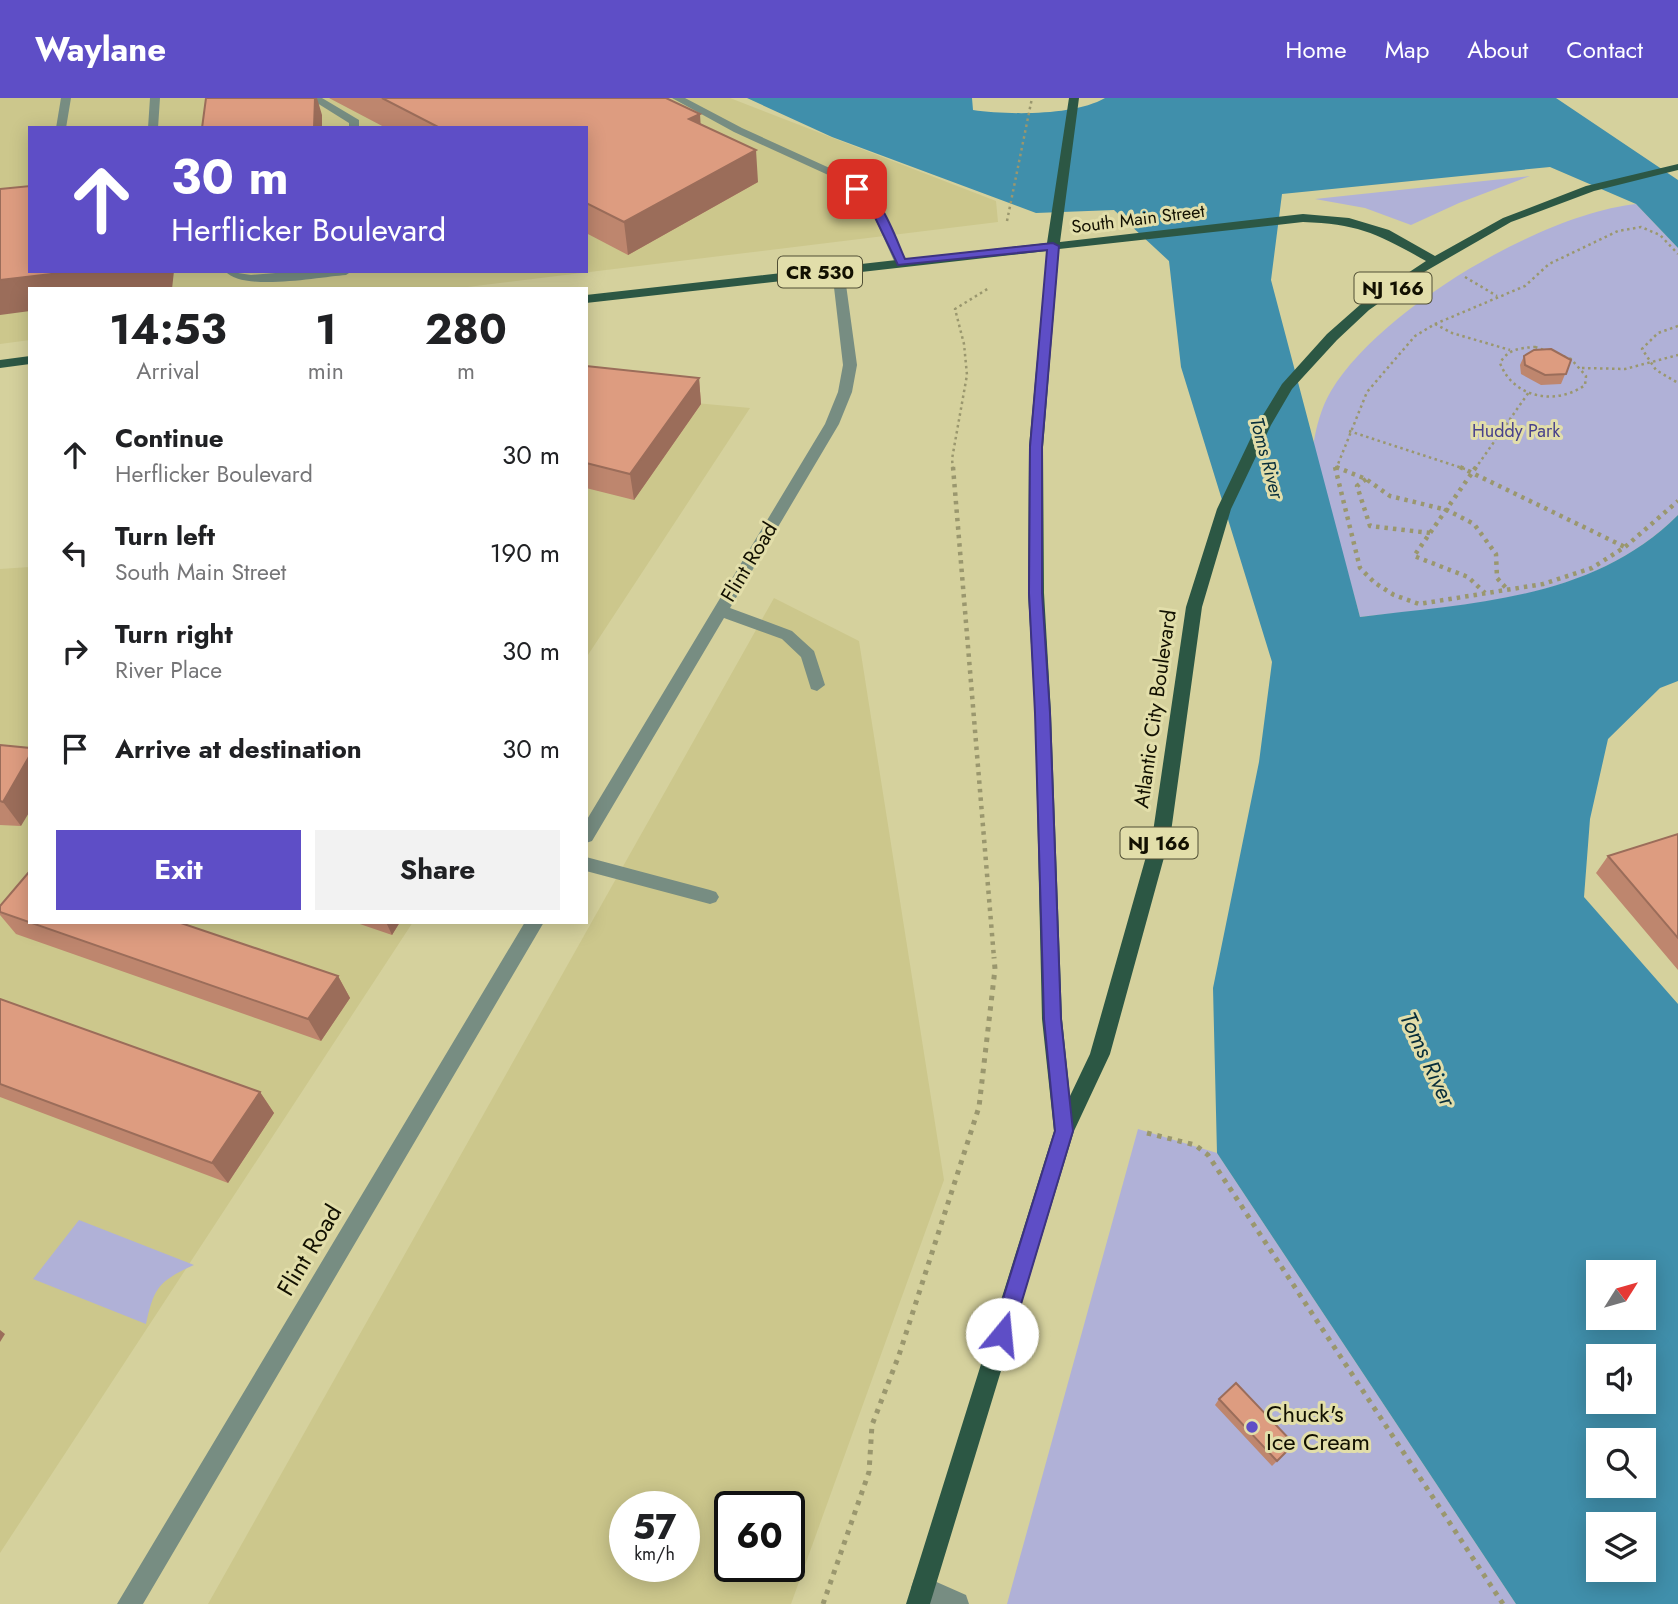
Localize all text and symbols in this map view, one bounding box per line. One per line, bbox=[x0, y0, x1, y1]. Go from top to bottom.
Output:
text: Waylane bbox=[35, 26, 166, 73]
text: Home bbox=[1285, 32, 1347, 67]
text: Map bbox=[1385, 32, 1429, 67]
text: About bbox=[1467, 32, 1528, 67]
text: Contact bbox=[1566, 32, 1643, 67]
text: 30 m bbox=[171, 142, 289, 212]
icon: ahead bbox=[56, 154, 147, 245]
pin bbox=[827, 159, 887, 219]
icon: arrive bbox=[838, 170, 876, 208]
street label: South Main Street bbox=[1070, 198, 1207, 240]
text: Herflicker Boulevard bbox=[171, 207, 446, 253]
road number: CR 530 bbox=[778, 256, 862, 288]
road number: NJ 166 bbox=[1354, 272, 1432, 304]
text: 14:53 bbox=[109, 299, 227, 360]
text: 1 bbox=[315, 299, 337, 360]
text: 280 bbox=[425, 299, 507, 360]
text: Arrival bbox=[136, 354, 200, 388]
text: min bbox=[308, 354, 344, 388]
text: m bbox=[457, 354, 475, 388]
water label: Toms River bbox=[1243, 414, 1291, 503]
park label: Huddy Park bbox=[1472, 418, 1560, 444]
text: Continue bbox=[115, 419, 224, 457]
icon: ahead bbox=[56, 436, 94, 474]
text: 30 m bbox=[502, 436, 560, 474]
text: Herflicker Boulevard bbox=[115, 457, 313, 491]
street label: Flint Road bbox=[713, 516, 785, 608]
text: Turn left bbox=[115, 517, 215, 555]
icon: left bbox=[56, 534, 94, 572]
text: 190 m bbox=[490, 534, 560, 572]
text: South Main Street bbox=[115, 555, 286, 589]
street label: Atlantic City Boulevard bbox=[1126, 608, 1184, 810]
text: Turn right bbox=[115, 615, 233, 653]
icon: right bbox=[56, 632, 94, 670]
text: 30 m bbox=[502, 632, 560, 670]
text: River Place bbox=[115, 653, 222, 687]
icon: arrive bbox=[56, 730, 94, 768]
text: Arrive at destination bbox=[115, 730, 362, 768]
text: 30 m bbox=[502, 730, 560, 768]
road number: NJ 166 bbox=[1120, 828, 1198, 858]
button: Exit bbox=[56, 830, 301, 910]
button: Share bbox=[315, 830, 560, 910]
water label: Toms River bbox=[1391, 1006, 1465, 1113]
street label: Flint Road bbox=[268, 1198, 350, 1302]
north arrow bbox=[1586, 1260, 1656, 1330]
map controls bbox=[1586, 1260, 1656, 1582]
position arrow bbox=[965, 1297, 1039, 1371]
button: sound bbox=[1586, 1344, 1656, 1414]
place label: Chuck's Ice Cream bbox=[1266, 1396, 1370, 1459]
marker: Chuck's Ice Cream bbox=[1244, 1419, 1260, 1435]
button: search bbox=[1586, 1428, 1656, 1498]
speed limit sign: 60 bbox=[714, 1491, 805, 1582]
text: 57 bbox=[633, 1502, 676, 1552]
button: layers bbox=[1586, 1512, 1656, 1582]
text: km/h bbox=[634, 1541, 675, 1567]

